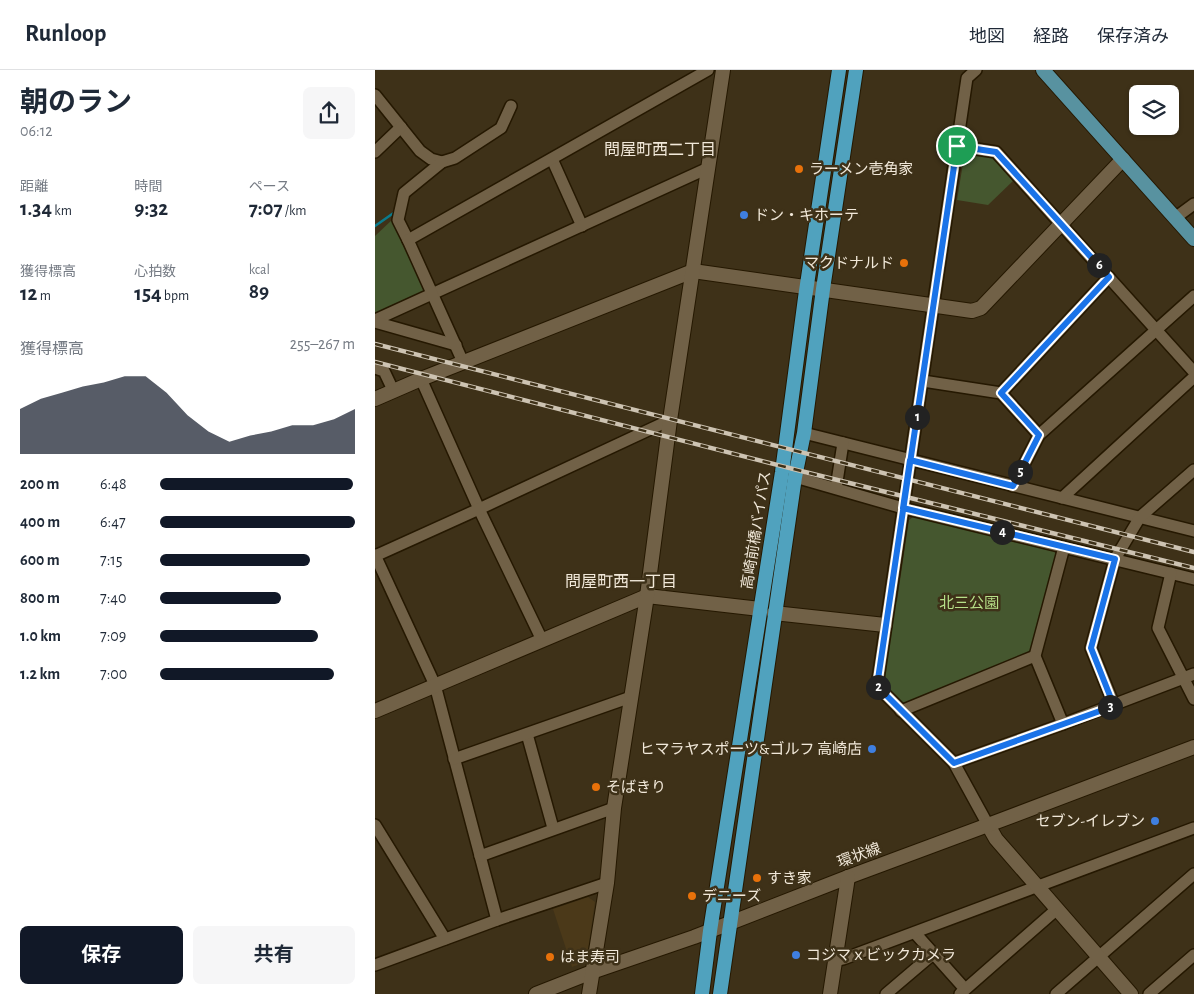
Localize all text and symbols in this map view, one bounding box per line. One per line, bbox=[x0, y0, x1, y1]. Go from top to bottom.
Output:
text: Runloop bbox=[25, 22, 106, 46]
text: 地図 bbox=[969, 28, 1005, 46]
text: 経路 bbox=[1033, 28, 1069, 46]
text: 保存済み bbox=[1097, 28, 1169, 46]
map controls bbox=[1129, 85, 1179, 135]
button: layers bbox=[1129, 85, 1179, 135]
button: share bbox=[303, 87, 355, 139]
text: 朝のラン bbox=[20, 89, 132, 117]
text: 06:12 bbox=[20, 123, 52, 139]
pin bbox=[936, 125, 978, 167]
icon: arrive bbox=[943, 132, 971, 160]
district label: 問屋町西二丁目 bbox=[604, 142, 716, 158]
place label: ラーメン壱角家 bbox=[809, 161, 913, 177]
marker: ラーメン壱角家 bbox=[793, 163, 805, 175]
text: 距離 bbox=[20, 180, 48, 194]
text: 時間 bbox=[134, 180, 162, 194]
text: ペース bbox=[249, 180, 290, 194]
text: 1.34 bbox=[20, 198, 52, 219]
text: 9:32 bbox=[134, 198, 168, 219]
text: 7:07 bbox=[249, 198, 283, 219]
text: km bbox=[52, 204, 72, 218]
text: /km bbox=[283, 204, 306, 218]
place label: ドン・キホーテ bbox=[754, 208, 859, 223]
marker: ドン・キホーテ bbox=[738, 209, 750, 221]
pin: 6 bbox=[1087, 252, 1111, 278]
place label: マクドナルド bbox=[804, 255, 894, 271]
marker: マクドナルド bbox=[898, 257, 910, 269]
text: 6 bbox=[1096, 258, 1103, 272]
text: kcal bbox=[249, 263, 270, 277]
text: 獲得標高 bbox=[20, 265, 76, 279]
text: 心拍数 bbox=[134, 265, 176, 279]
text: 89 bbox=[249, 281, 269, 302]
text: 12 bbox=[20, 283, 37, 304]
text: 154 bbox=[134, 283, 162, 304]
text: m bbox=[37, 289, 51, 303]
text: bpm bbox=[162, 289, 189, 303]
text: 255–267 m bbox=[290, 336, 355, 352]
text: 獲得標高 bbox=[20, 341, 84, 357]
pin: 1 bbox=[905, 404, 929, 430]
text: 1 bbox=[915, 410, 920, 424]
pin: 5 bbox=[1007, 460, 1033, 484]
text: 5 bbox=[1017, 465, 1024, 479]
street label: 高崎前橋バイパス bbox=[739, 470, 773, 590]
text: 200 m bbox=[20, 476, 60, 492]
text: 6:48 bbox=[100, 476, 126, 492]
text: 400 m bbox=[20, 514, 60, 530]
text: 6:47 bbox=[100, 514, 126, 530]
pin: 4 bbox=[989, 520, 1015, 544]
text: 4 bbox=[999, 525, 1006, 539]
text: 600 m bbox=[20, 552, 60, 568]
text: 7:15 bbox=[100, 552, 123, 568]
district label: 問屋町西一丁目 bbox=[565, 574, 677, 590]
text: 800 m bbox=[20, 590, 60, 606]
text: 7:40 bbox=[100, 590, 126, 606]
park label: 北三公園 bbox=[939, 594, 999, 611]
text: 1.0 km bbox=[20, 628, 61, 644]
text: 7:09 bbox=[100, 628, 126, 644]
text: 1.2 km bbox=[20, 666, 60, 682]
text: 7:00 bbox=[100, 666, 127, 682]
pin: 2 bbox=[865, 674, 891, 700]
text: 2 bbox=[875, 680, 882, 694]
pin: 3 bbox=[1097, 694, 1123, 720]
text: 3 bbox=[1107, 700, 1114, 714]
place label: ヒマラヤスポーツ&ゴルフ 高崎店 bbox=[639, 741, 862, 757]
marker: ヒマラヤスポーツ&ゴルフ 高崎店 bbox=[866, 743, 878, 755]
place label: そばきり bbox=[606, 779, 666, 795]
marker: そばきり bbox=[590, 781, 602, 793]
place label: セブン-イレブン bbox=[1035, 813, 1145, 829]
marker: セブン-イレブン bbox=[1149, 815, 1161, 827]
street label: 環状線 bbox=[835, 839, 883, 870]
place label: すき家 bbox=[767, 870, 812, 886]
marker: すき家 bbox=[751, 872, 763, 884]
place label: デニーズ bbox=[702, 888, 761, 904]
marker: デニーズ bbox=[686, 890, 698, 902]
button: 保存 bbox=[20, 926, 183, 984]
button: 共有 bbox=[193, 926, 355, 984]
place label: コジマｘビックカメラ bbox=[806, 947, 956, 963]
place label: はま寿司 bbox=[560, 949, 620, 965]
marker: コジマｘビックカメラ bbox=[790, 949, 802, 961]
marker: はま寿司 bbox=[544, 951, 556, 963]

